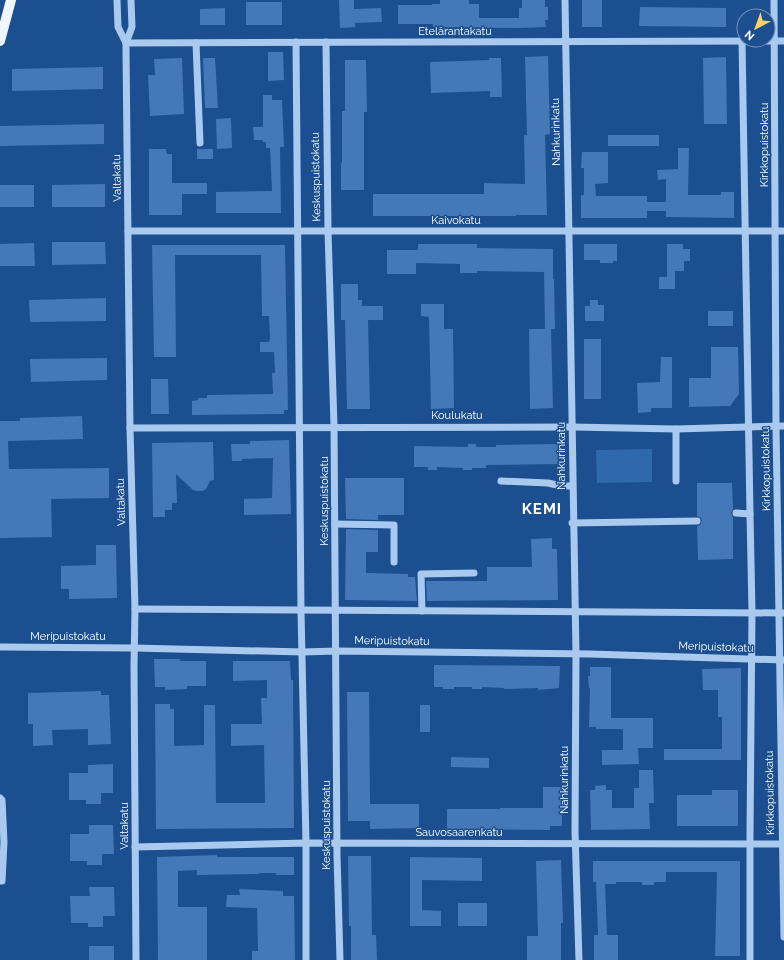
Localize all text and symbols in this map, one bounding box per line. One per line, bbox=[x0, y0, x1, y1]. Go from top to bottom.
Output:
north arrow bbox=[736, 8, 776, 48]
street label: Etelärantakatu bbox=[418, 25, 492, 38]
text: N bbox=[742, 28, 757, 43]
street label: Nahkurinkatu bbox=[549, 98, 563, 166]
street label: Kirkkopuistokatu bbox=[758, 103, 771, 187]
street label: Keskuspuistokatu bbox=[309, 132, 323, 222]
street label: Valtakatu bbox=[110, 154, 124, 202]
street label: Kaivokatu bbox=[431, 214, 481, 227]
street label: Koulukatu bbox=[431, 409, 483, 422]
street label: Nahkurinkatu bbox=[555, 422, 568, 490]
street label: Kirkkopuistokatu bbox=[759, 427, 773, 511]
street label: Keskuspuistokatu bbox=[318, 456, 331, 546]
street label: Valtakatu bbox=[114, 478, 128, 526]
district label: KEMI bbox=[522, 500, 562, 518]
street label: Meripuistokatu bbox=[30, 630, 106, 643]
street label: Meripuistokatu bbox=[354, 634, 430, 648]
street label: Meripuistokatu bbox=[678, 639, 754, 655]
street label: Nahkurinkatu bbox=[558, 746, 571, 814]
street label: Kirkkopuistokatu bbox=[763, 751, 777, 835]
street label: Keskuspuistokatu bbox=[320, 780, 333, 870]
street label: Valtakatu bbox=[118, 802, 131, 850]
street label: Sauvosaarenkatu bbox=[415, 826, 503, 839]

